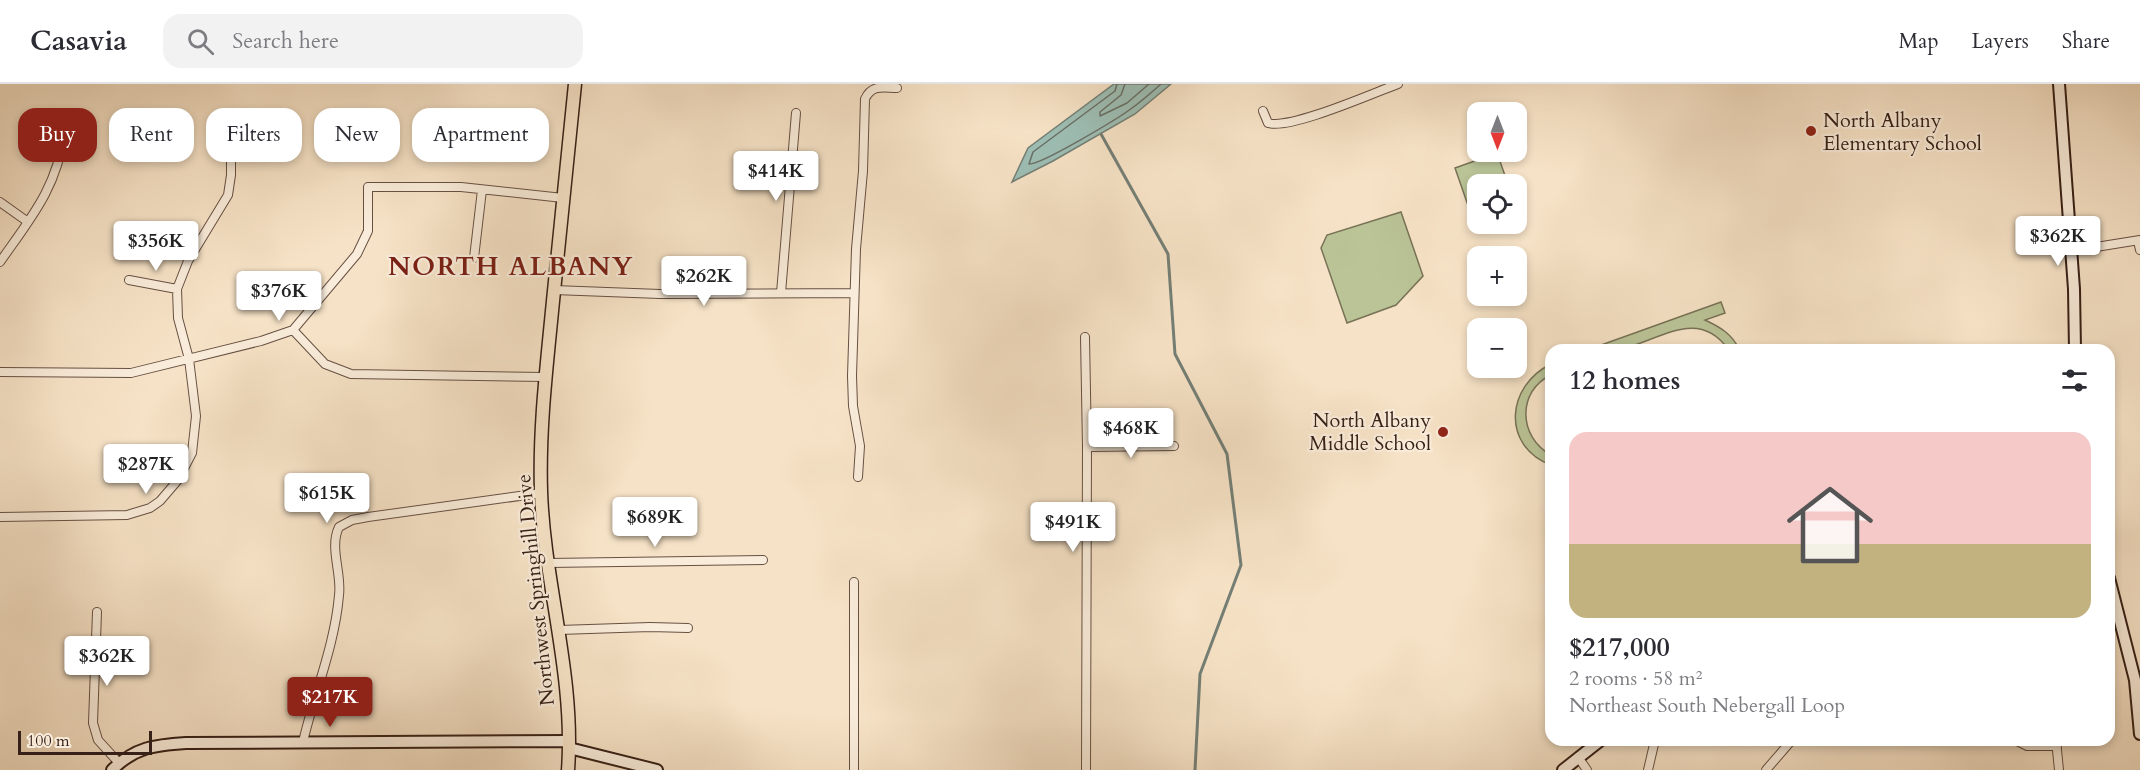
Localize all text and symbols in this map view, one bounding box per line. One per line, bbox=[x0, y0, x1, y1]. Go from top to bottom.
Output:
search box bbox=[163, 14, 583, 68]
text: Casavia bbox=[30, 22, 127, 60]
icon: search bbox=[184, 25, 217, 58]
text: Search here bbox=[232, 26, 339, 56]
text: Map bbox=[1899, 27, 1939, 56]
text: Layers bbox=[1972, 27, 2029, 56]
text: Share bbox=[2062, 27, 2110, 56]
north arrow bbox=[1467, 102, 1527, 162]
map controls bbox=[1467, 102, 1527, 378]
place label: North Albany Elementary School bbox=[1823, 107, 1982, 157]
chip: Buy bbox=[18, 108, 97, 162]
chip: Rent bbox=[109, 108, 194, 162]
chip: Filters bbox=[206, 108, 302, 162]
chip: New bbox=[314, 108, 400, 162]
chip: Apartment bbox=[412, 108, 549, 162]
marker: North Albany Elementary School bbox=[1804, 124, 1818, 138]
pin: $414K bbox=[734, 151, 818, 202]
text: $414K bbox=[747, 157, 805, 184]
button: locate bbox=[1467, 174, 1527, 234]
pin: $362K bbox=[2016, 216, 2100, 267]
pin: $356K bbox=[114, 221, 198, 272]
text: $362K bbox=[2029, 222, 2087, 249]
text: $356K bbox=[127, 227, 185, 254]
button: + bbox=[1467, 246, 1527, 306]
district label: NORTH ALBANY bbox=[388, 249, 634, 284]
pin: $262K bbox=[662, 256, 746, 307]
text: $262K bbox=[675, 262, 733, 289]
pin: $376K bbox=[237, 271, 321, 322]
text: $376K bbox=[250, 277, 308, 304]
button: − bbox=[1467, 318, 1527, 378]
text: 12 homes bbox=[1569, 363, 1680, 398]
icon: filters bbox=[2058, 364, 2091, 397]
place label: North Albany Middle School bbox=[1309, 407, 1431, 457]
pin: $468K bbox=[1089, 408, 1173, 459]
text: $468K bbox=[1102, 414, 1160, 441]
marker: North Albany Middle School bbox=[1436, 425, 1450, 439]
pin: $287K bbox=[104, 444, 188, 495]
text: $287K bbox=[117, 450, 175, 477]
icon: home bbox=[1776, 471, 1884, 579]
pin: $615K bbox=[285, 473, 369, 524]
street label: Northwest Springhill Drive bbox=[510, 473, 561, 707]
text: $615K bbox=[298, 479, 356, 506]
pin: $689K bbox=[613, 497, 697, 548]
pin: $491K bbox=[1031, 502, 1115, 553]
text: $689K bbox=[626, 503, 684, 530]
text: $491K bbox=[1044, 508, 1102, 535]
text: $217,000 bbox=[1569, 630, 1670, 665]
pin: $362K bbox=[65, 636, 149, 687]
text: $362K bbox=[78, 642, 136, 669]
text: 2 rooms · 58 m² bbox=[1569, 665, 1702, 692]
pin: $217K bbox=[288, 677, 372, 728]
text: $217K bbox=[301, 683, 359, 710]
text: Northeast South Nebergall Loop bbox=[1569, 692, 1845, 719]
scale bar bbox=[18, 728, 152, 756]
text: 100 m bbox=[27, 730, 69, 752]

